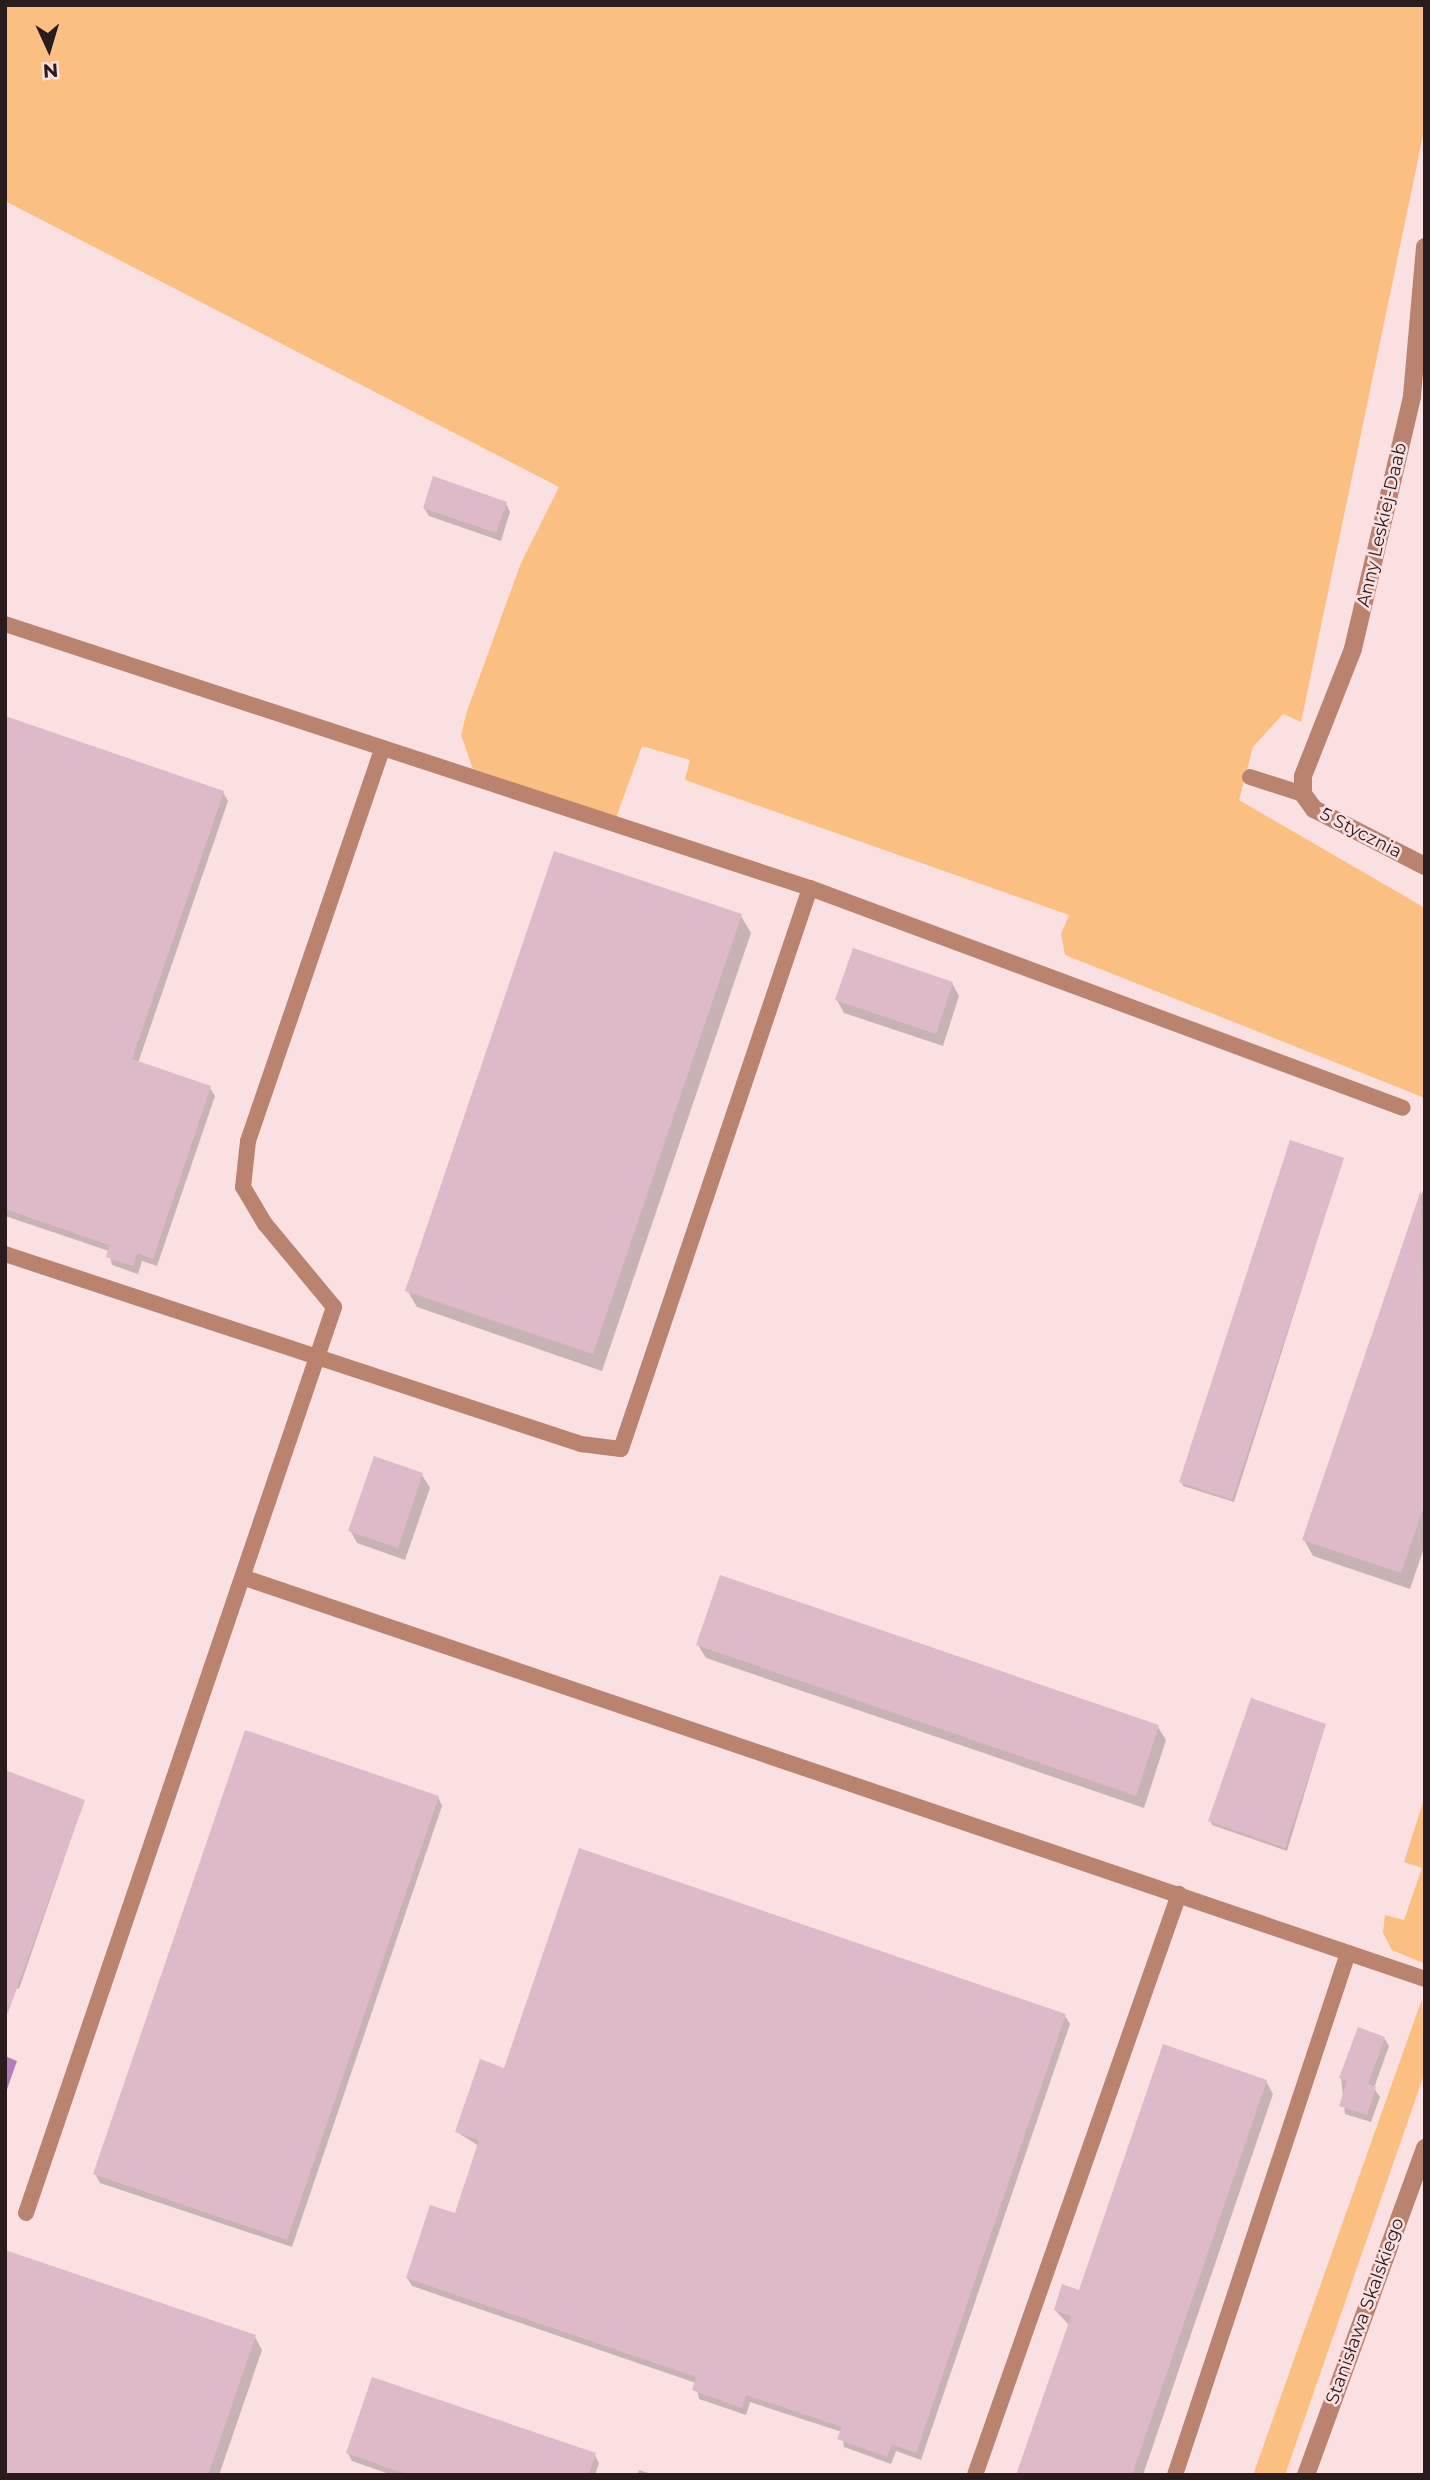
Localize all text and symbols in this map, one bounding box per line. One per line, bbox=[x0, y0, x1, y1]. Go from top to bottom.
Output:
north arrow bbox=[14, 14, 84, 84]
text: N bbox=[42, 58, 59, 82]
street label: Anny Leskiej-Daab bbox=[1353, 441, 1411, 609]
street label: 5 Stycznia bbox=[1316, 803, 1406, 863]
street label: Stanisława Skalskiego bbox=[1321, 2215, 1409, 2407]

